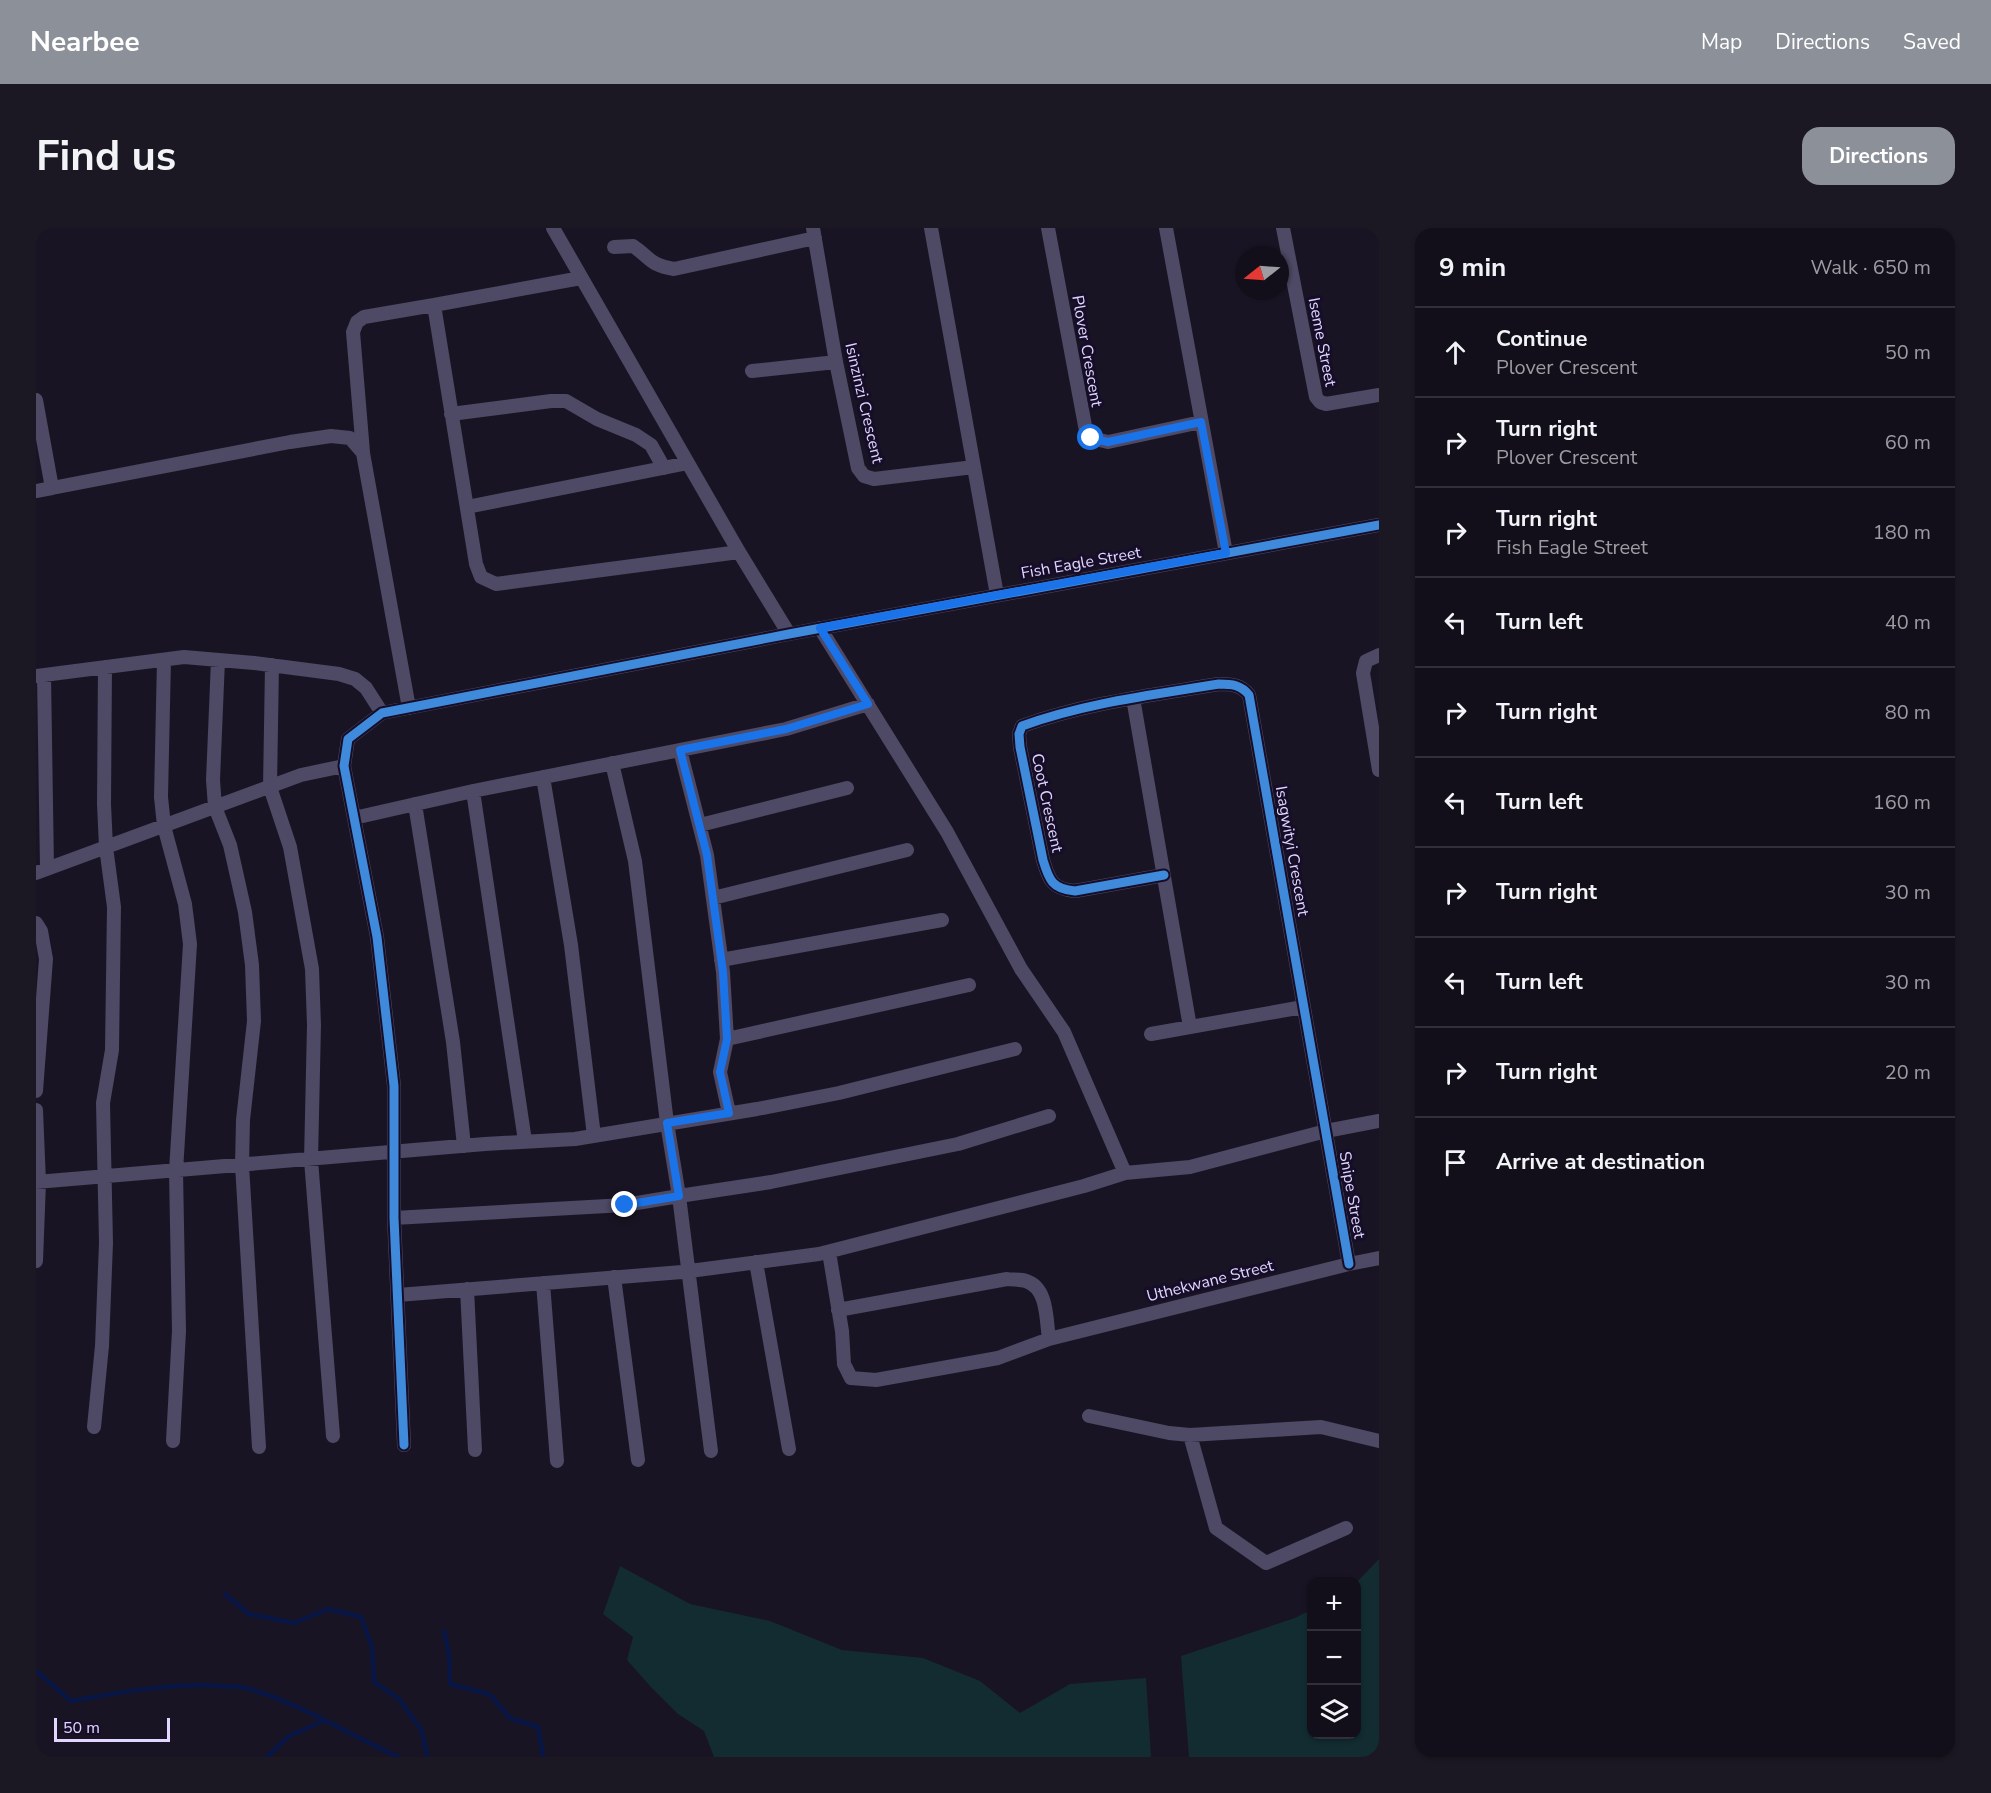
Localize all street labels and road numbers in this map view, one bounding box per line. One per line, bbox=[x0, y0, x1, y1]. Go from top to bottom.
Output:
street label: Plover Crescent bbox=[1066, 293, 1108, 409]
street label: Iseme Street bbox=[1303, 296, 1341, 389]
street label: Isinzinzi Crescent bbox=[839, 341, 889, 466]
street label: Fish Eagle Street bbox=[1019, 542, 1143, 584]
street label: Coot Crescent bbox=[1026, 751, 1068, 855]
street label: Isagwityi Crescent bbox=[1270, 784, 1314, 918]
street label: Snipe Street bbox=[1334, 1150, 1371, 1241]
street label: Uthekwane Street bbox=[1144, 1255, 1276, 1307]

